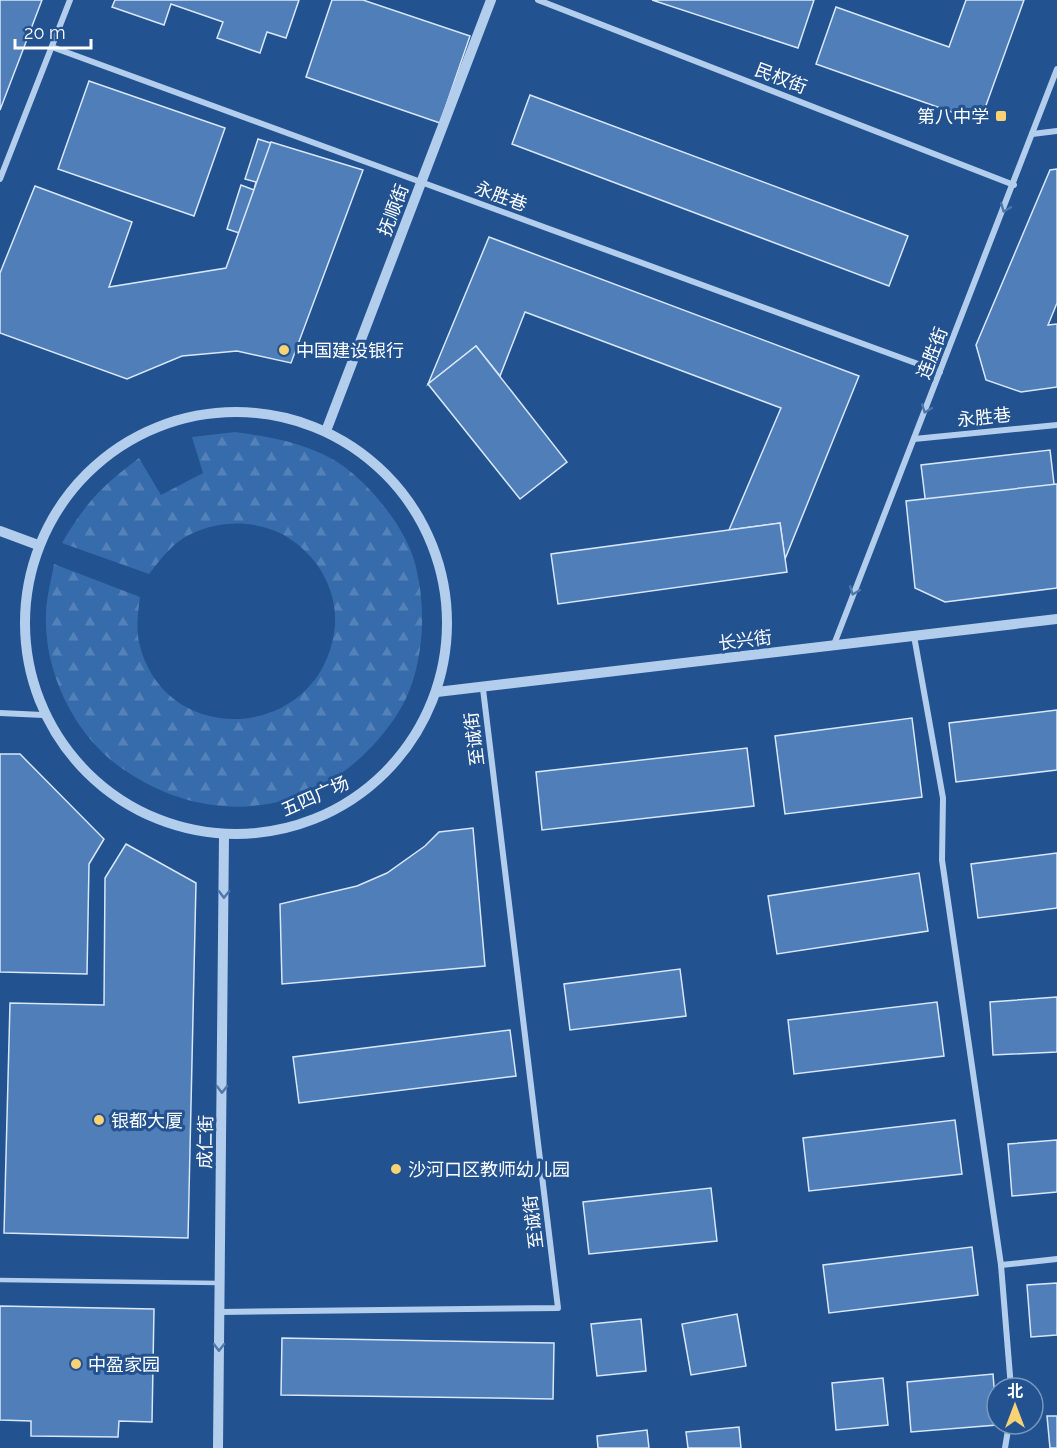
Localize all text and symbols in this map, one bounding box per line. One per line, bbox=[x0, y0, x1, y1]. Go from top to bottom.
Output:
scale bar bbox=[15, 12, 92, 50]
text: 20 m bbox=[24, 22, 66, 43]
street label: 民权街 bbox=[752, 59, 810, 97]
place label: 第八中学 bbox=[917, 106, 989, 127]
marker: 第八中学 bbox=[994, 109, 1008, 123]
street label: 永胜巷 bbox=[472, 177, 530, 215]
street label: 抚顺街 bbox=[374, 181, 412, 239]
one-way arrow bbox=[999, 202, 1012, 213]
street label: 连胜街 bbox=[913, 324, 951, 382]
place label: 中国建设银行 bbox=[296, 340, 404, 361]
marker: 中国建设银行 bbox=[277, 343, 291, 357]
one-way arrow bbox=[920, 403, 933, 414]
street label: 永胜巷 bbox=[956, 404, 1012, 430]
one-way arrow bbox=[849, 585, 862, 596]
street label: 长兴街 bbox=[717, 626, 773, 654]
street label: 至诚街 bbox=[460, 711, 488, 767]
street label: 五四广场 bbox=[278, 772, 352, 820]
one-way arrow bbox=[217, 889, 230, 898]
one-way arrow bbox=[216, 1084, 228, 1093]
place label: 银都大厦 bbox=[111, 1110, 183, 1131]
marker: 银都大厦 bbox=[92, 1113, 106, 1127]
street label: 成仁街 bbox=[194, 1115, 216, 1169]
place label: 沙河口区教师幼儿园 bbox=[408, 1159, 570, 1180]
marker: 沙河口区教师幼儿园 bbox=[389, 1162, 403, 1176]
street label: 至诚街 bbox=[519, 1194, 547, 1250]
one-way arrow bbox=[213, 1342, 225, 1351]
place label: 中盈家园 bbox=[88, 1354, 160, 1375]
marker: 中盈家园 bbox=[69, 1357, 83, 1371]
north arrow bbox=[985, 1376, 1045, 1436]
text: 北 bbox=[1007, 1382, 1023, 1401]

